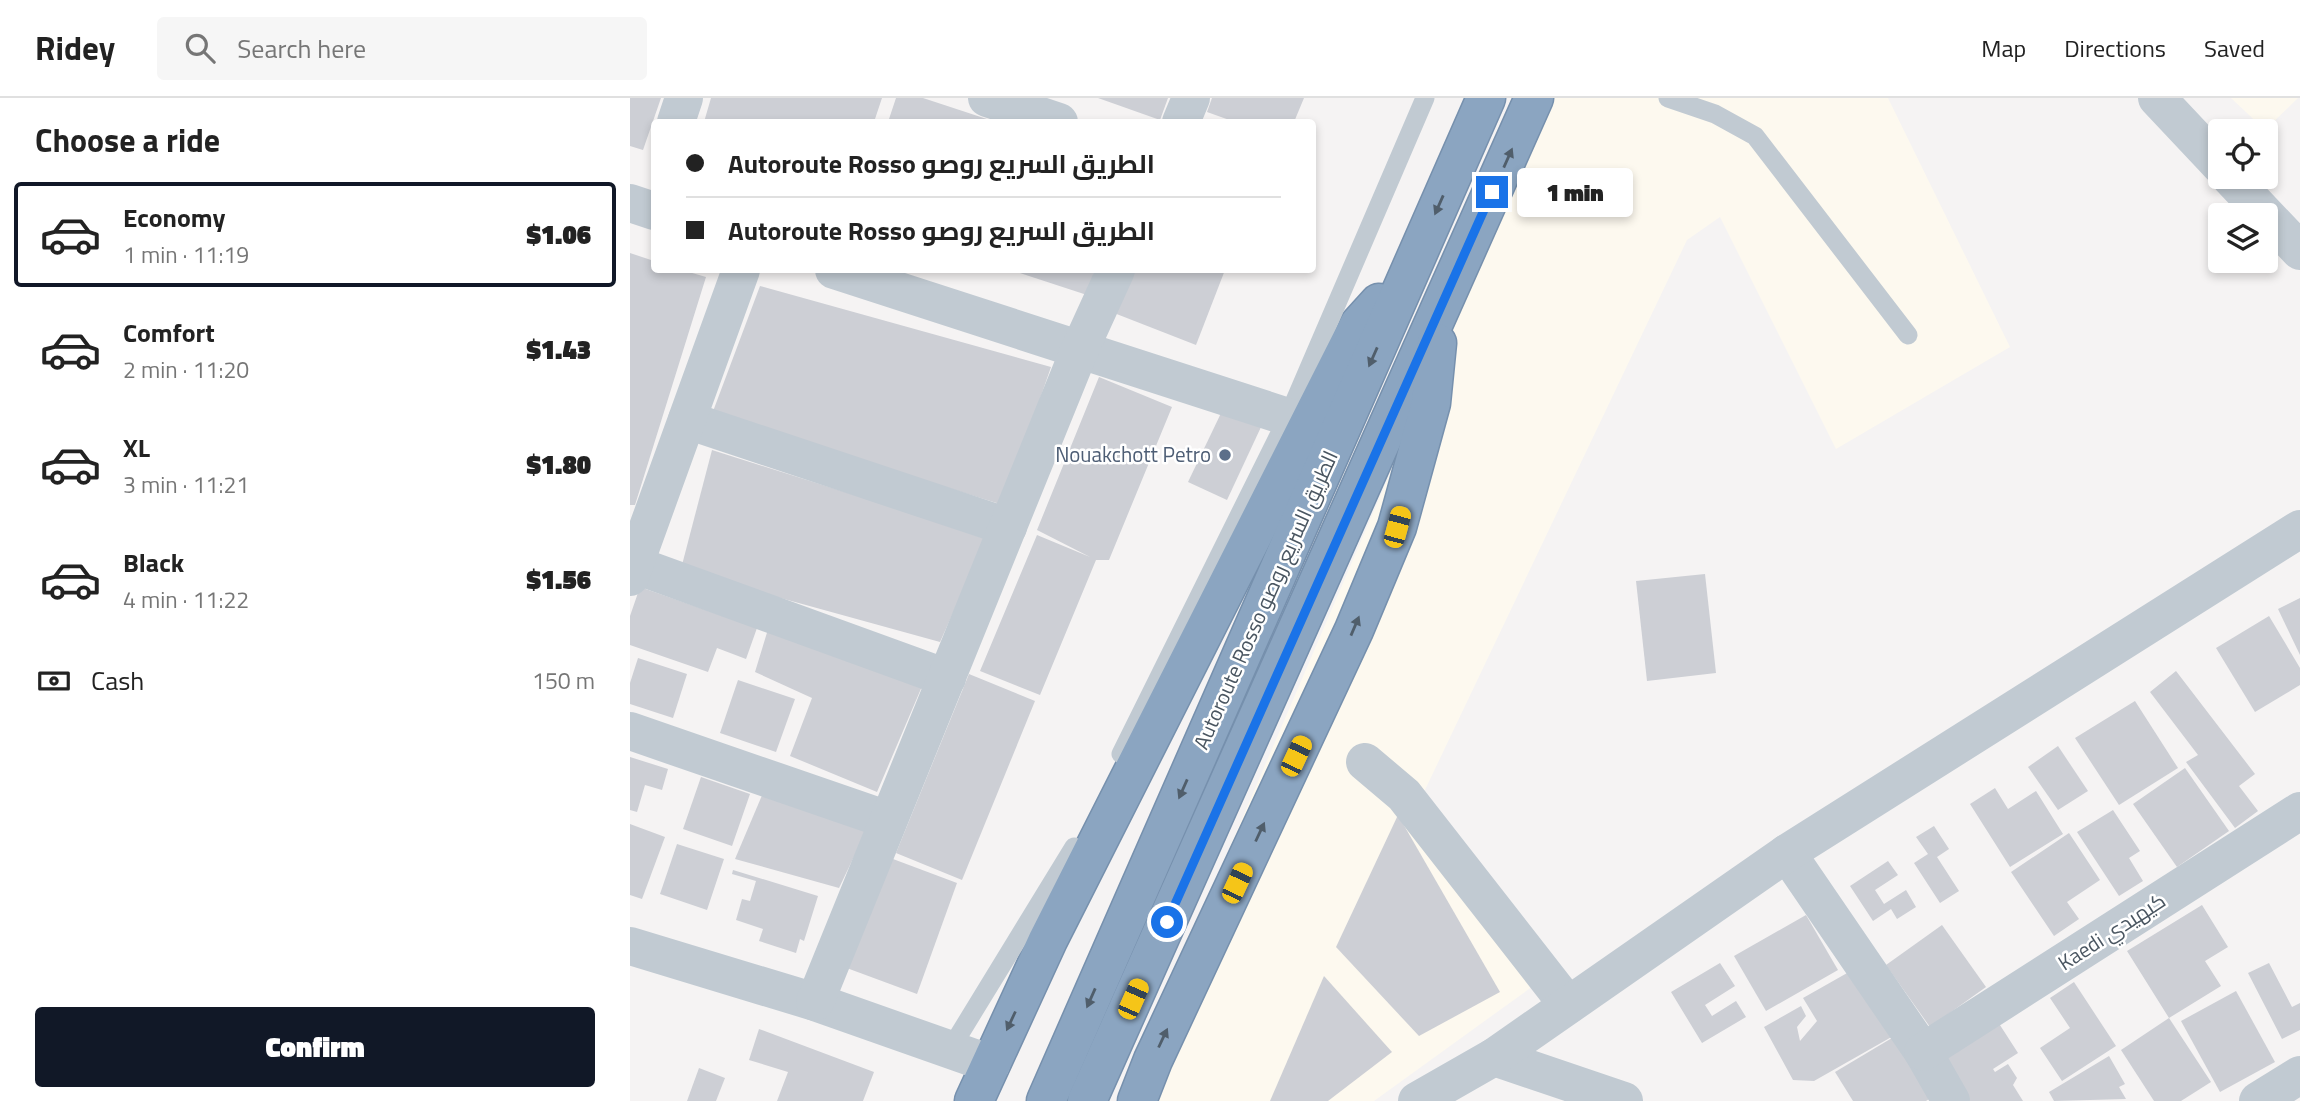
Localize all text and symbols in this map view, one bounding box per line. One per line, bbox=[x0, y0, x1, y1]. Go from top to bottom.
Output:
search box bbox=[157, 17, 647, 80]
text: Ridey bbox=[35, 23, 115, 73]
icon: search bbox=[181, 29, 219, 67]
text: Search here bbox=[237, 29, 366, 68]
text: Map bbox=[1981, 30, 2026, 66]
text: Directions bbox=[2064, 30, 2166, 66]
text: Saved bbox=[2204, 30, 2265, 66]
text: Choose a ride bbox=[35, 116, 220, 164]
map controls bbox=[2208, 119, 2278, 273]
button: locate bbox=[2208, 119, 2278, 189]
text: Autoroute Rosso الطريق السريع روصو bbox=[728, 144, 1155, 183]
one-way arrow bbox=[1503, 147, 1514, 168]
callout: 1 min bbox=[1516, 168, 1632, 217]
text: 1 min bbox=[1546, 175, 1604, 210]
route end bbox=[1476, 176, 1508, 208]
one-way arrow bbox=[1433, 195, 1444, 216]
text: Economy bbox=[123, 198, 225, 237]
icon: car bbox=[39, 203, 102, 266]
button: layers bbox=[2208, 203, 2278, 273]
text: Autoroute Rosso الطريق السريع روصو bbox=[728, 211, 1155, 250]
text: $1.06 bbox=[526, 215, 591, 254]
text: 1 min · 11:19 bbox=[123, 237, 249, 272]
text: Comfort bbox=[123, 313, 215, 352]
icon: car bbox=[39, 318, 102, 381]
text: $1.43 bbox=[526, 330, 591, 369]
one-way arrow bbox=[1367, 347, 1379, 367]
text: 2 min · 11:20 bbox=[123, 352, 249, 387]
text: XL bbox=[123, 428, 150, 467]
icon: car bbox=[39, 433, 102, 496]
place label: Nouakchott Petro bbox=[1055, 438, 1211, 470]
text: $1.80 bbox=[526, 445, 591, 484]
street label: Autoroute Rosso الطريق السريع روصو bbox=[1185, 445, 1346, 754]
marker: Nouakchott Petro bbox=[1217, 447, 1233, 463]
text: 3 min · 11:21 bbox=[123, 467, 249, 502]
car bbox=[1382, 504, 1413, 550]
text: Black bbox=[123, 543, 184, 582]
icon: car bbox=[39, 548, 102, 611]
text: $1.56 bbox=[526, 560, 591, 599]
text: 4 min · 11:22 bbox=[123, 582, 249, 617]
one-way arrow bbox=[1350, 615, 1361, 636]
text: Cash bbox=[91, 661, 144, 700]
icon: cash bbox=[35, 662, 73, 700]
text: 150 m bbox=[532, 663, 595, 698]
car bbox=[1278, 733, 1315, 779]
one-way arrow bbox=[1177, 779, 1188, 800]
one-way arrow bbox=[1255, 822, 1266, 843]
car bbox=[1219, 860, 1256, 906]
street label: Kaedi كيهيدي bbox=[2051, 884, 2172, 979]
route start bbox=[1151, 906, 1183, 938]
car bbox=[1115, 976, 1152, 1022]
one-way arrow bbox=[1085, 987, 1096, 1008]
button: Confirm bbox=[35, 1007, 595, 1087]
one-way arrow bbox=[1005, 1011, 1017, 1031]
one-way arrow bbox=[1157, 1028, 1169, 1048]

